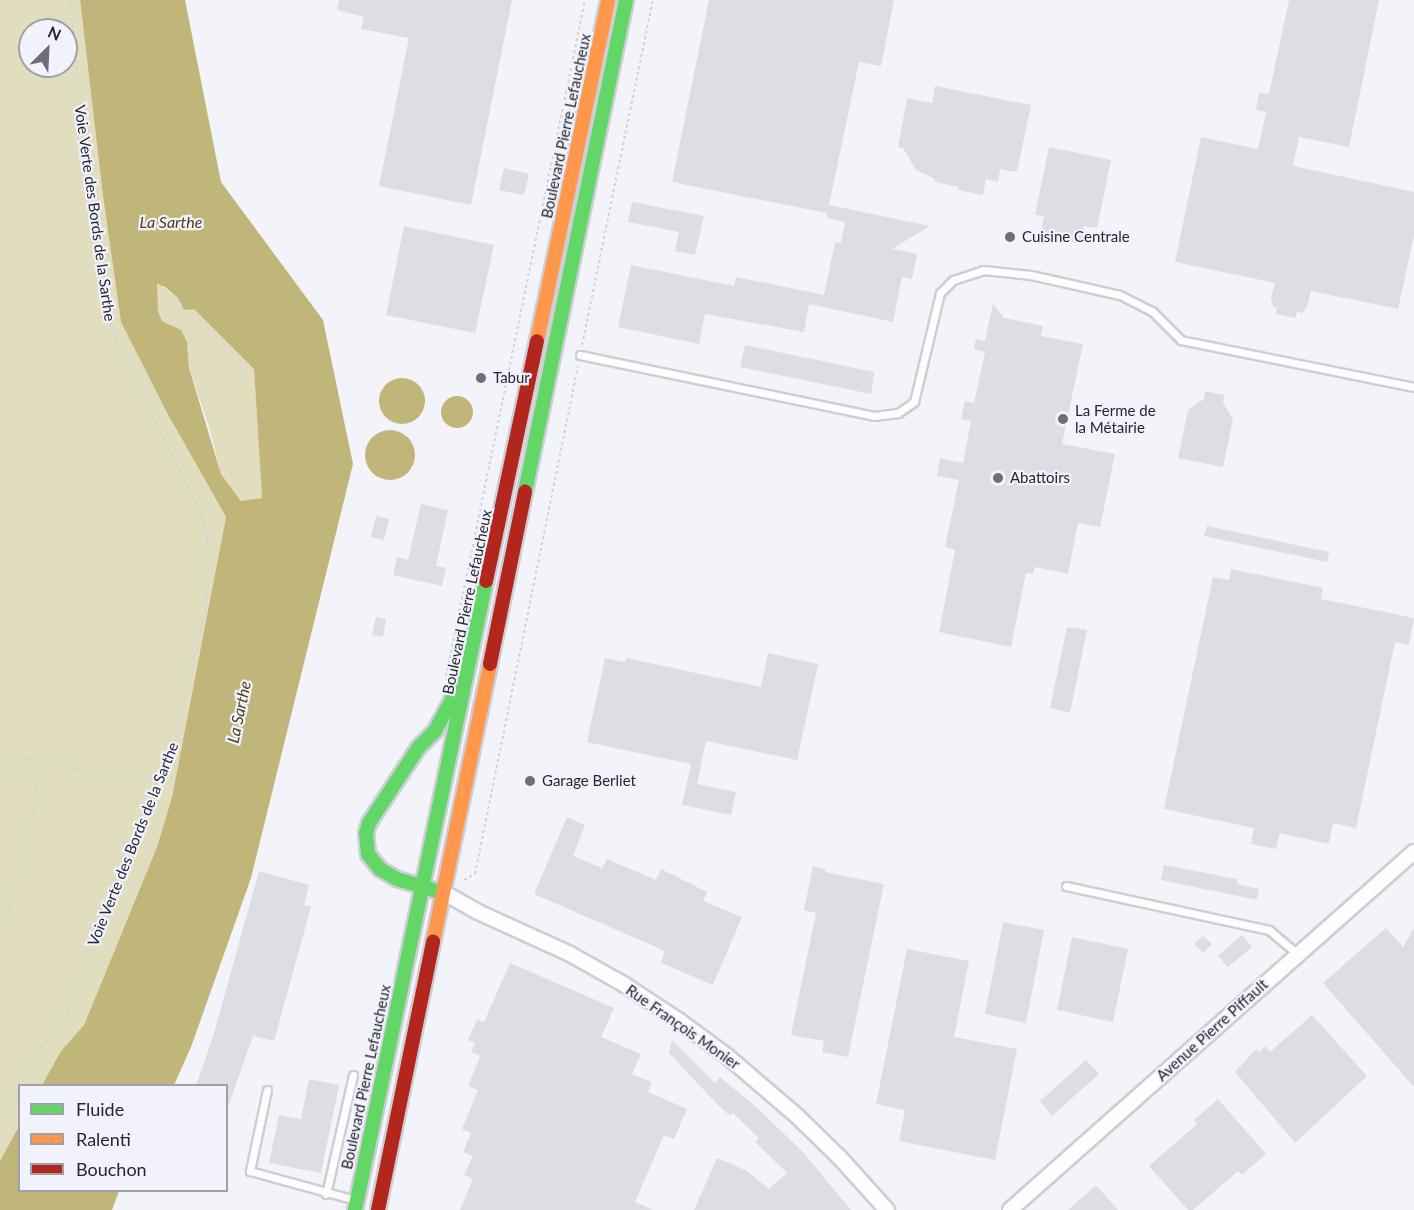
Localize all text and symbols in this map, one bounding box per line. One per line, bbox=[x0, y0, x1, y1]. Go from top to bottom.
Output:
north arrow bbox=[18, 18, 78, 78]
text: N bbox=[45, 22, 64, 44]
street label: Boulevard Pierre Lefaucheux bbox=[538, 32, 594, 220]
street label: Voie Verte des Bords de la Sarthe bbox=[71, 103, 119, 323]
water label: La Sarthe bbox=[140, 212, 202, 232]
place label: Cuisine Centrale bbox=[1022, 228, 1130, 246]
marker: Cuisine Centrale bbox=[1003, 230, 1017, 244]
place label: Tabur bbox=[493, 369, 530, 387]
marker: Tabur bbox=[474, 371, 488, 385]
place label: La Ferme de la Métairie bbox=[1075, 401, 1156, 436]
marker: La Ferme de la Métairie bbox=[1056, 412, 1070, 426]
place label: Abattoirs bbox=[1010, 469, 1070, 487]
marker: Abattoirs bbox=[991, 471, 1005, 485]
street label: Boulevard Pierre Lefaucheux bbox=[439, 508, 495, 696]
water label: La Sarthe bbox=[223, 679, 255, 745]
street label: Voie Verte des Bords de la Sarthe bbox=[84, 739, 182, 949]
place label: Garage Berliet bbox=[542, 772, 636, 790]
marker: Garage Berliet bbox=[523, 774, 537, 788]
street label: Avenue Pierre Piffault bbox=[1153, 975, 1271, 1085]
street label: Rue François Monier bbox=[622, 981, 744, 1073]
street label: Boulevard Pierre Lefaucheux bbox=[338, 983, 394, 1171]
legend bbox=[18, 1084, 228, 1192]
text: Fluide bbox=[76, 1098, 124, 1120]
text: Ralenti bbox=[76, 1128, 131, 1150]
text: Bouchon bbox=[76, 1158, 147, 1180]

